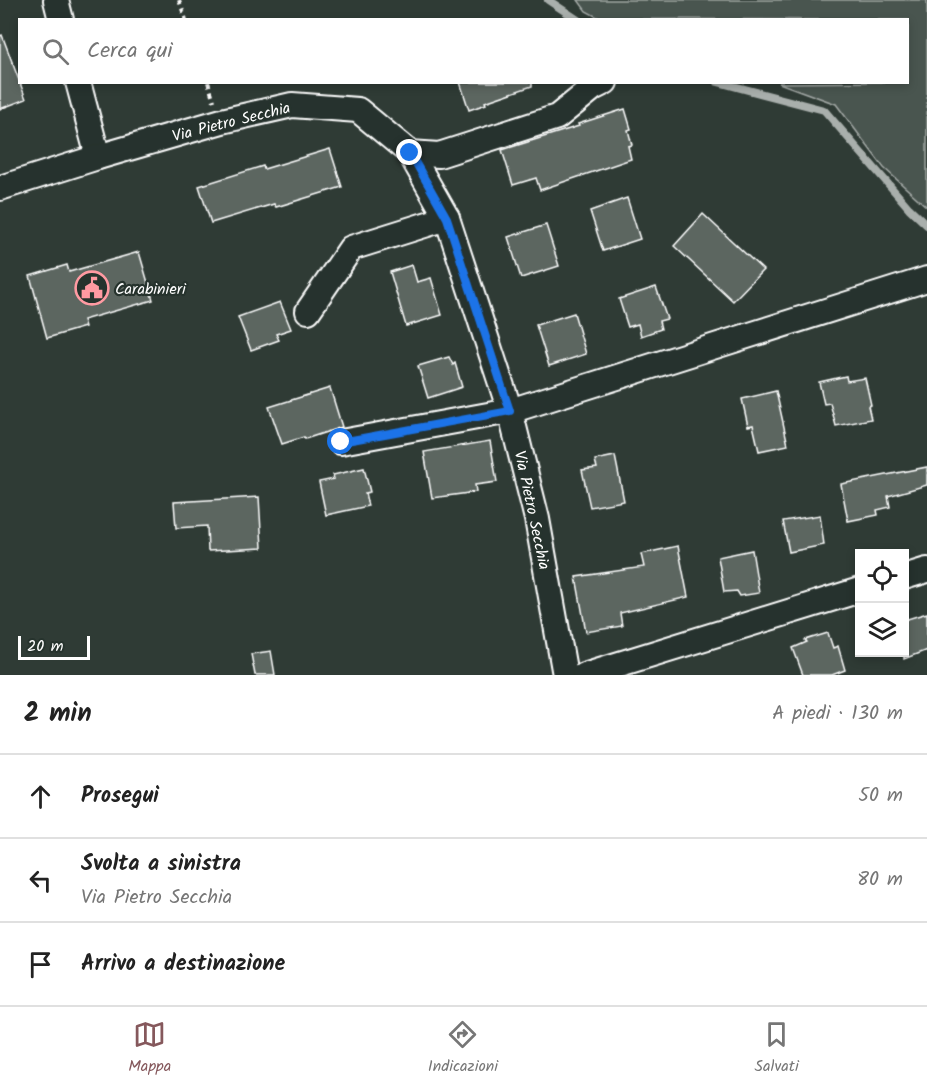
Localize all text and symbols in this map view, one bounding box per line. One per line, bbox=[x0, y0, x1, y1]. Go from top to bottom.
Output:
search box bbox=[18, 18, 909, 84]
text: Cerca qui bbox=[87, 34, 173, 69]
icon: search bbox=[39, 35, 72, 68]
street label: Via Pietro Secchia bbox=[170, 96, 293, 149]
route end bbox=[396, 139, 422, 165]
public building icon: Carabinieri bbox=[74, 270, 110, 306]
place label: Carabinieri bbox=[115, 277, 187, 302]
route start bbox=[327, 428, 353, 454]
street label: Via Pietro Secchia bbox=[507, 449, 556, 572]
map controls bbox=[855, 549, 909, 657]
button: locate bbox=[855, 549, 909, 603]
button: layers bbox=[855, 603, 909, 657]
scale bar bbox=[18, 633, 90, 660]
text: 20 m bbox=[27, 634, 63, 659]
text: 2 min bbox=[24, 693, 92, 735]
text: A piedi · 130 m bbox=[772, 698, 903, 730]
text: Prosegui bbox=[81, 779, 159, 814]
icon: ahead bbox=[24, 780, 57, 813]
text: 50 m bbox=[858, 780, 903, 812]
text: Svolta a sinistra bbox=[81, 847, 241, 882]
icon: left bbox=[24, 864, 57, 897]
text: 80 m bbox=[857, 864, 903, 896]
text: Via Pietro Secchia bbox=[81, 882, 232, 914]
text: Arrivo a destinazione bbox=[81, 947, 285, 982]
icon: arrive bbox=[24, 948, 57, 981]
tab: Mappa bbox=[128, 1018, 171, 1079]
tab: Indicazioni bbox=[428, 1018, 498, 1079]
tab: Salvati bbox=[755, 1018, 799, 1079]

